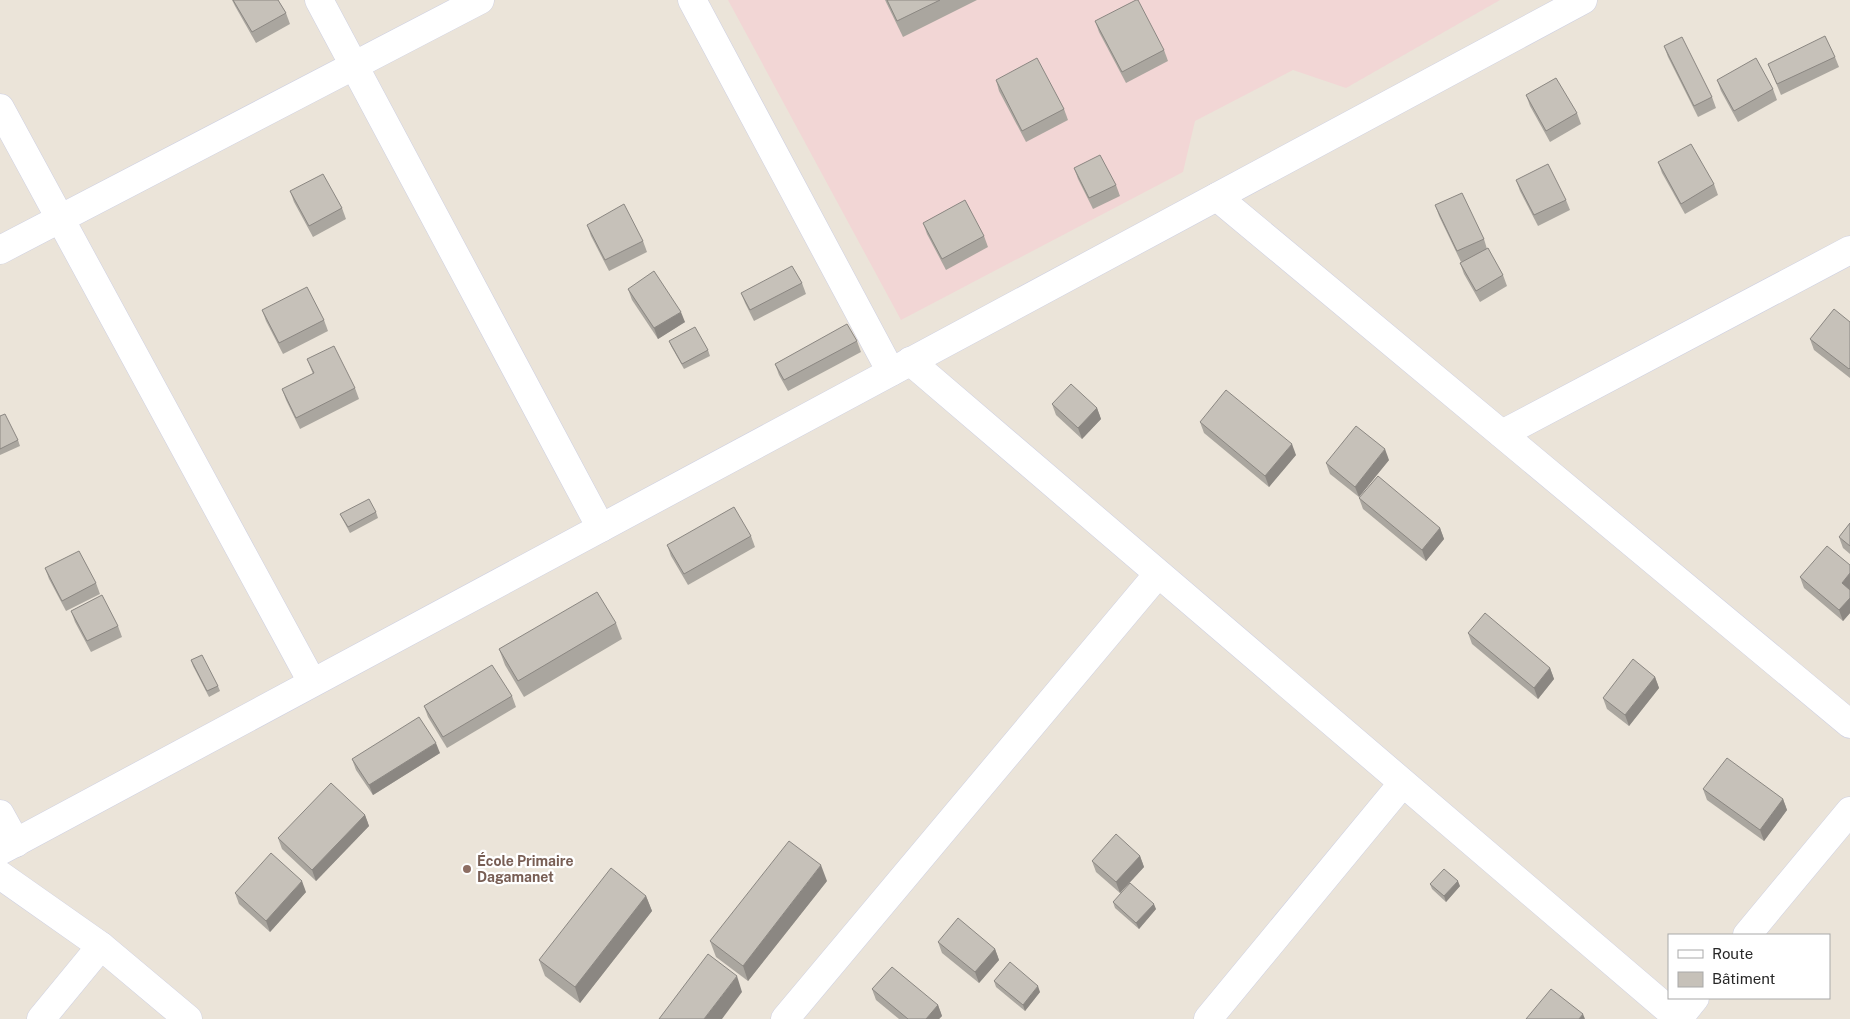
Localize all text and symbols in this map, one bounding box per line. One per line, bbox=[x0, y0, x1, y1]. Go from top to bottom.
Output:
place label: École Primaire Dagamanet bbox=[477, 852, 574, 885]
marker: École Primaire Dagamanet bbox=[461, 863, 473, 875]
legend bbox=[1668, 934, 1830, 999]
text: Route bbox=[1712, 945, 1753, 962]
text: Bâtiment bbox=[1712, 970, 1775, 987]

